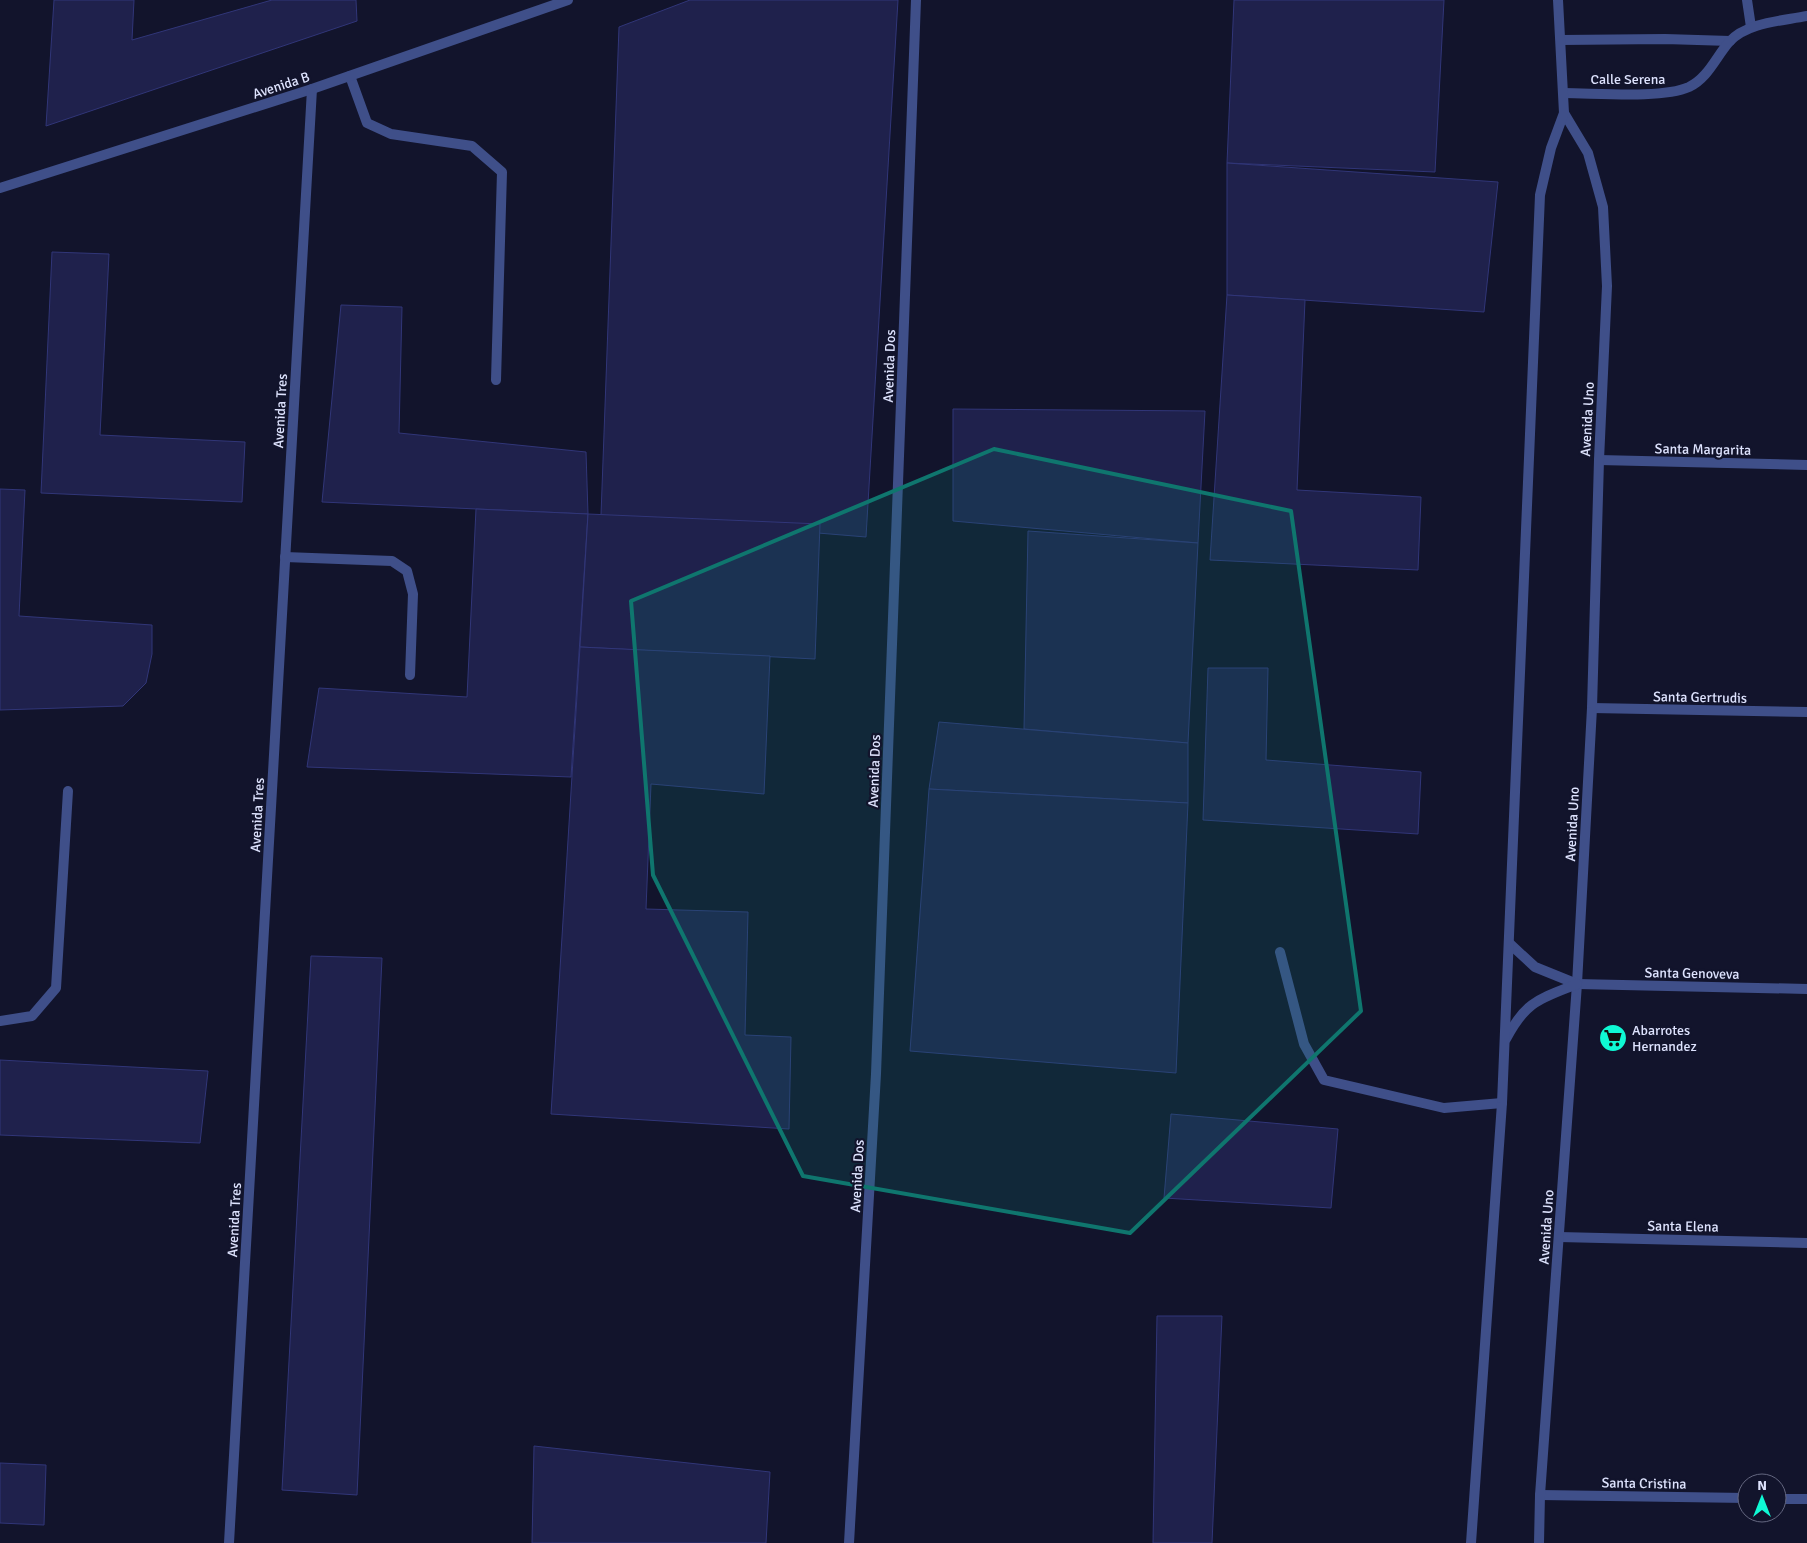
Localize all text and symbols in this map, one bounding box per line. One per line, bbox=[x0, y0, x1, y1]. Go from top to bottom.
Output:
street label: Avenida B bbox=[250, 68, 312, 103]
street label: Calle Serena bbox=[1591, 71, 1665, 88]
street label: Avenida Dos bbox=[880, 329, 899, 403]
street label: Avenida Tres bbox=[270, 373, 291, 449]
street label: Avenida Uno bbox=[1577, 381, 1598, 457]
street label: Santa Margarita bbox=[1655, 440, 1751, 459]
street label: Santa Gertrudis bbox=[1653, 688, 1747, 707]
street label: Avenida Dos bbox=[865, 734, 884, 808]
street label: Avenida Tres bbox=[247, 777, 268, 853]
street label: Avenida Uno bbox=[1562, 786, 1583, 862]
street label: Santa Genoveva bbox=[1644, 964, 1740, 983]
place label: Abarrotes Hernandez bbox=[1632, 1022, 1697, 1055]
supermarket icon: Abarrotes Hernandez bbox=[1598, 1023, 1628, 1053]
street label: Avenida Dos bbox=[847, 1139, 868, 1213]
street label: Avenida Tres bbox=[224, 1182, 245, 1258]
street label: Avenida Uno bbox=[1535, 1189, 1558, 1265]
street label: Santa Elena bbox=[1647, 1217, 1719, 1236]
north arrow bbox=[1737, 1473, 1787, 1523]
street label: Santa Cristina bbox=[1601, 1474, 1687, 1493]
text: N bbox=[1757, 1477, 1767, 1494]

